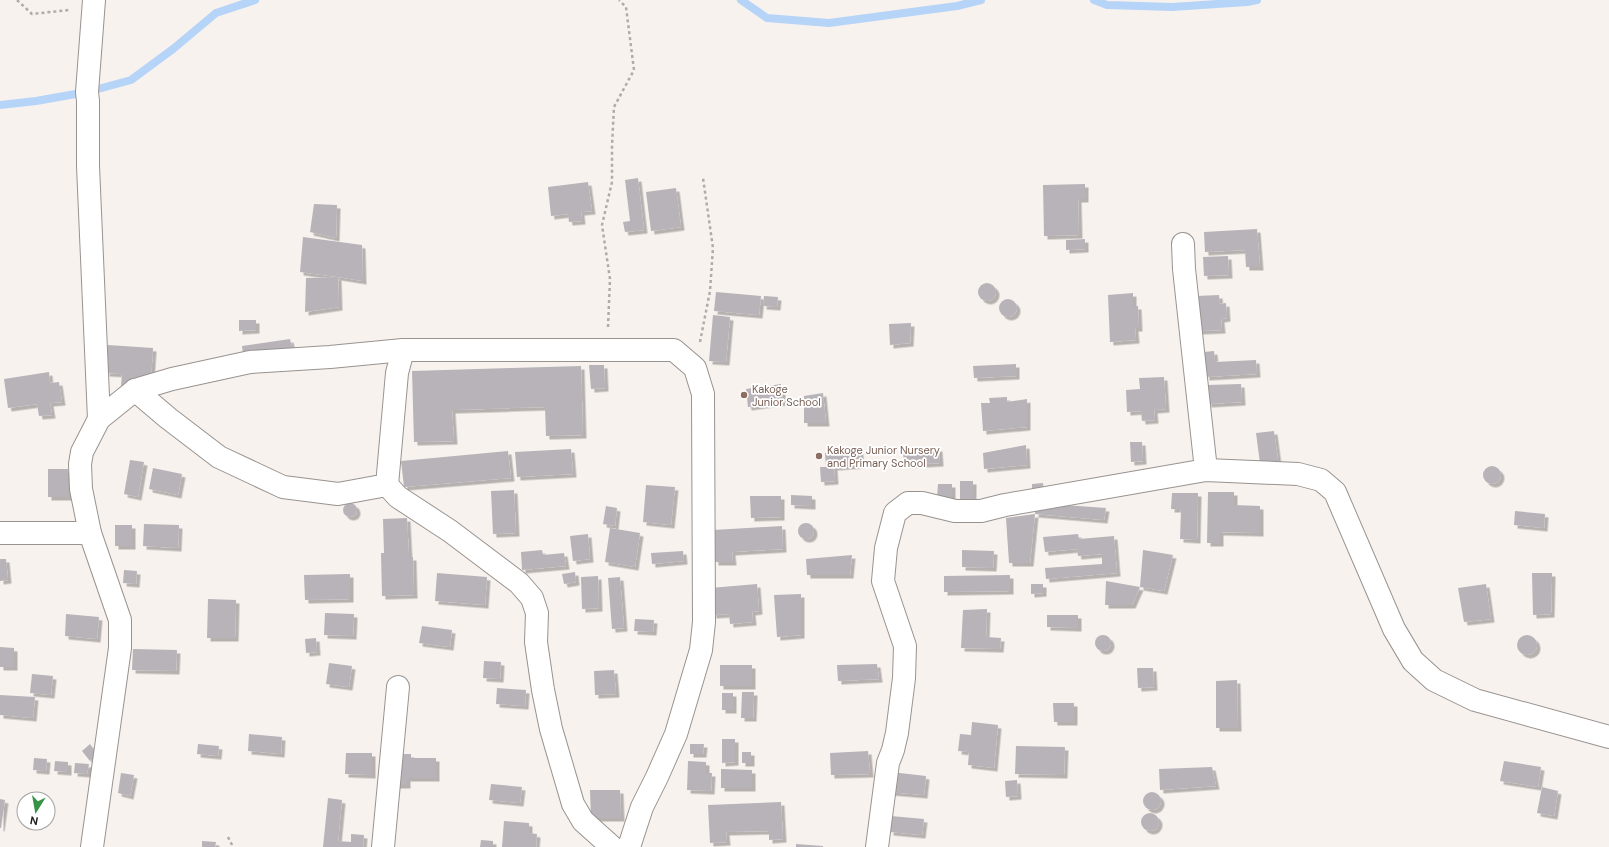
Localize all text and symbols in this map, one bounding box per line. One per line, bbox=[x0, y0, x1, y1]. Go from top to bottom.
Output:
place label: Kakoge Junior School bbox=[752, 382, 821, 409]
marker: Kakoge Junior School bbox=[739, 390, 749, 400]
place label: Kakoge Junior Nursery and Primary School bbox=[827, 443, 940, 470]
marker: Kakoge Junior Nursery and Primary School bbox=[814, 451, 824, 461]
north arrow bbox=[16, 791, 56, 831]
text: N bbox=[29, 813, 39, 828]

